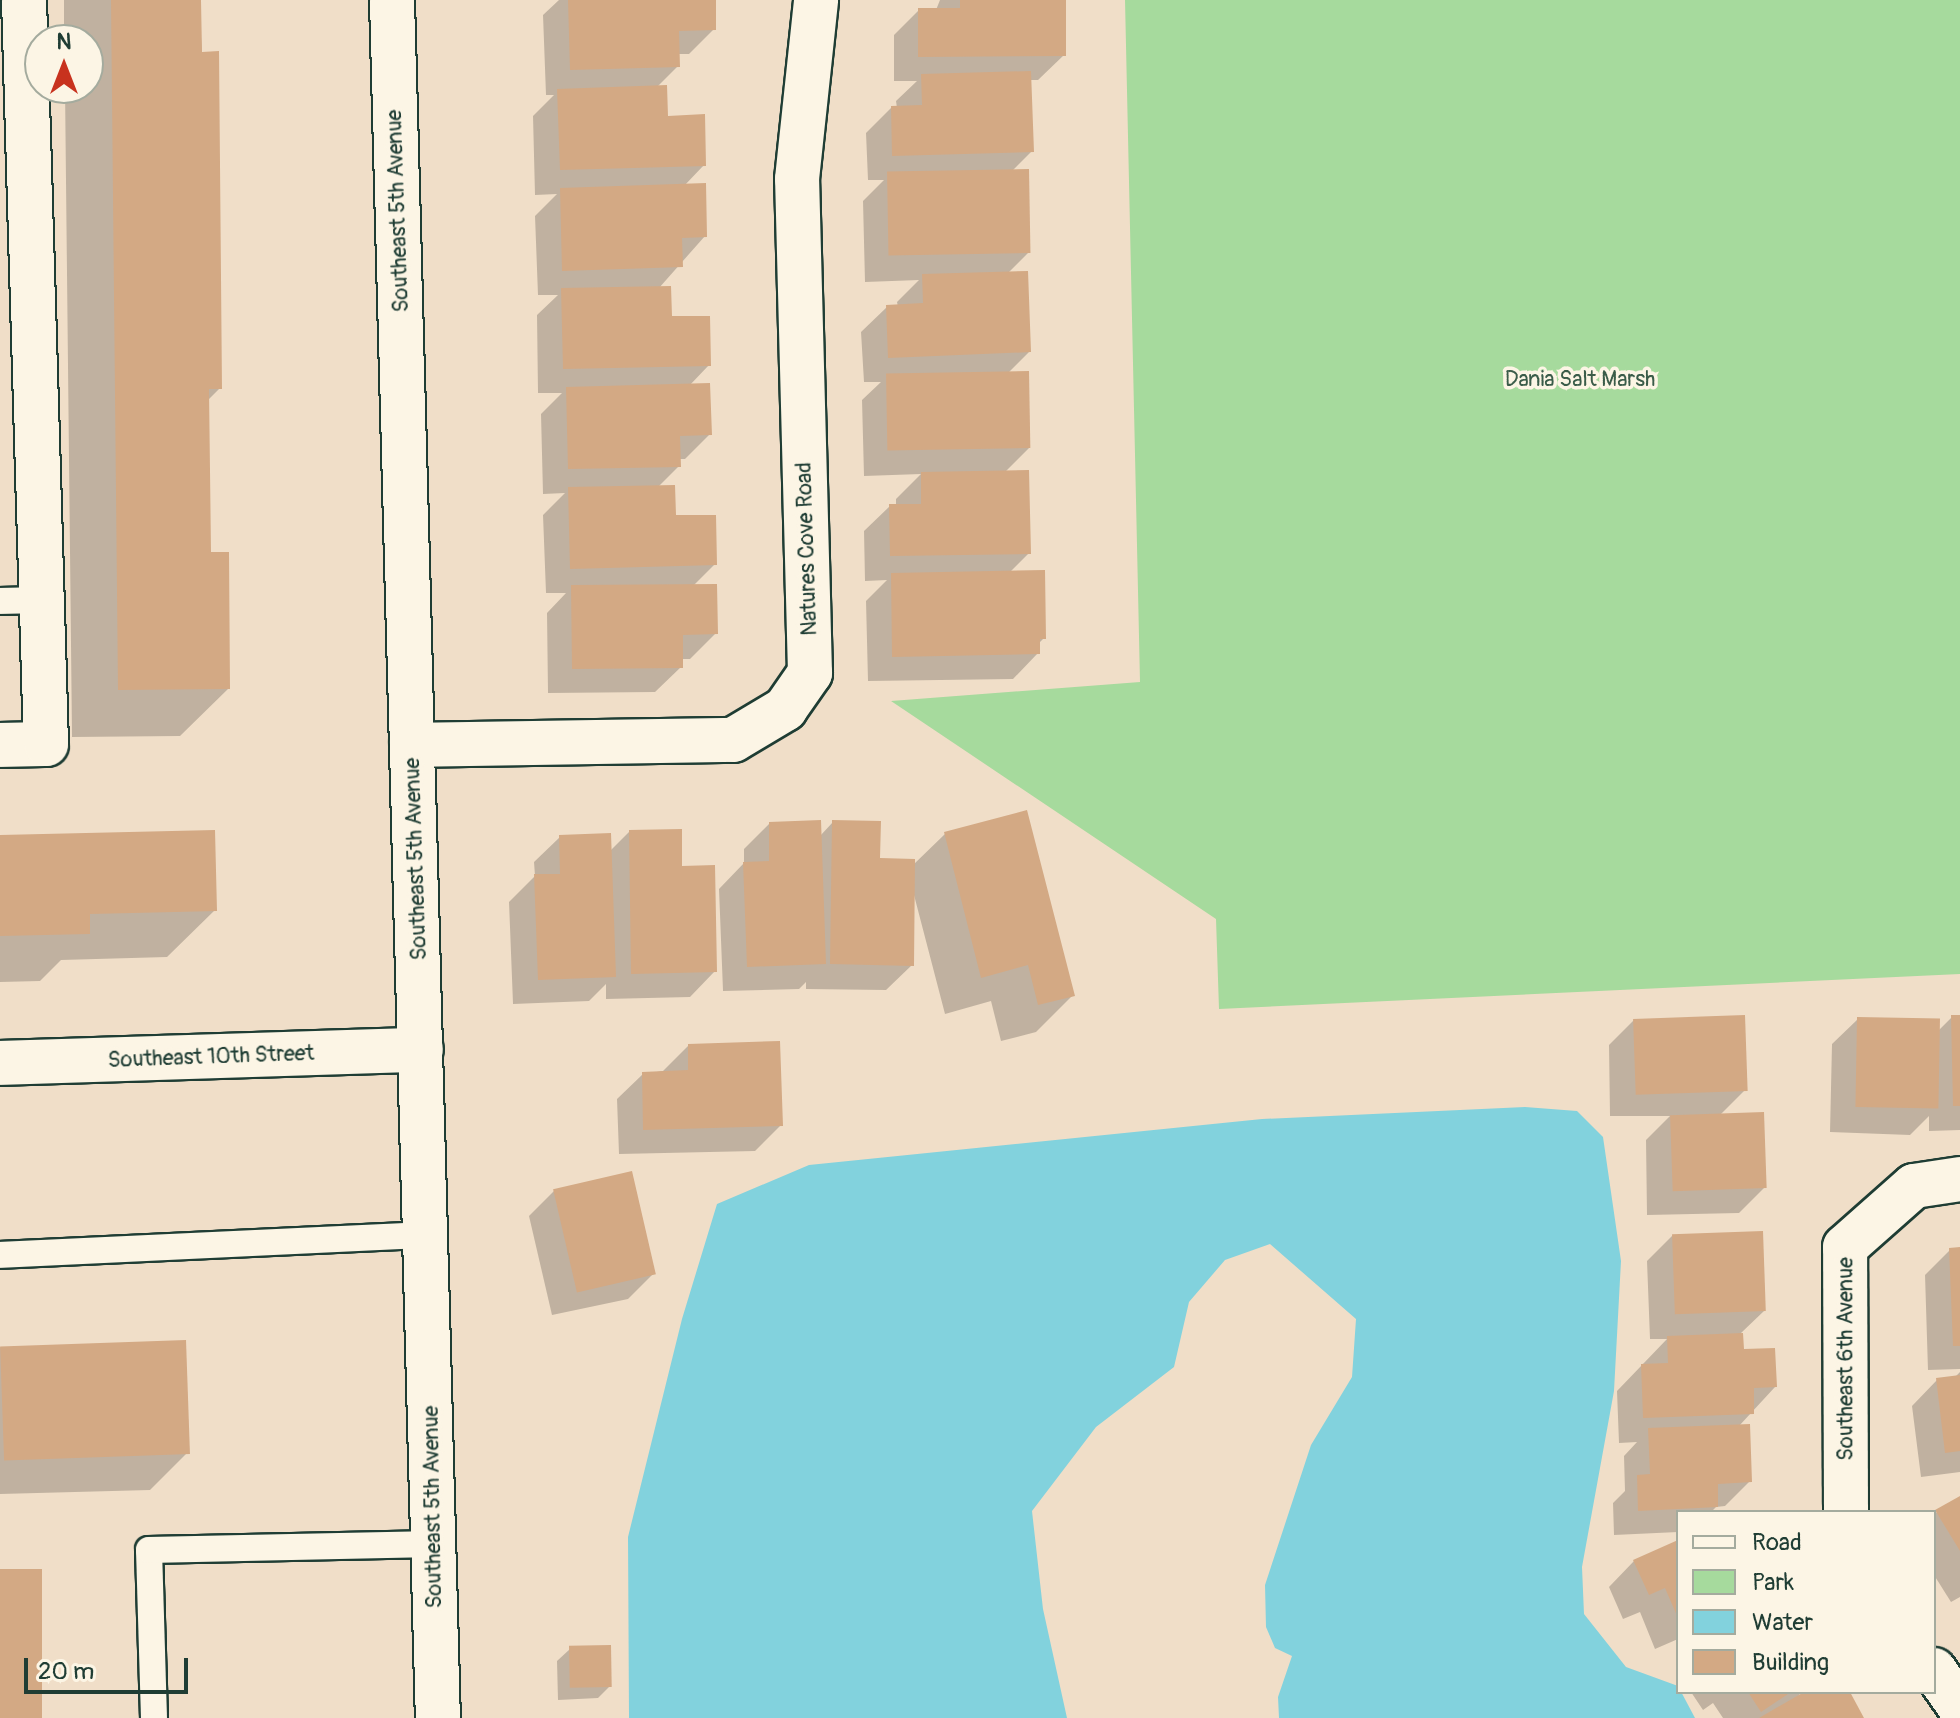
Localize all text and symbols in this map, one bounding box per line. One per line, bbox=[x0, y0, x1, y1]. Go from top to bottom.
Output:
north arrow bbox=[24, 24, 104, 104]
text: N bbox=[57, 28, 71, 56]
street label: Southeast 5th Avenue bbox=[381, 109, 415, 313]
park label: Dania Salt Marsh bbox=[1505, 367, 1655, 393]
street label: Natures Cove Road bbox=[791, 462, 823, 636]
street label: Southeast 5th Avenue bbox=[399, 757, 433, 961]
street label: Southeast 10th Street bbox=[107, 1040, 315, 1074]
street label: Southeast 6th Avenue bbox=[1833, 1257, 1859, 1461]
street label: Southeast 5th Avenue bbox=[418, 1405, 448, 1609]
legend bbox=[1676, 1510, 1936, 1694]
text: Road bbox=[1752, 1528, 1802, 1557]
text: Park bbox=[1752, 1568, 1794, 1597]
text: Water bbox=[1752, 1608, 1813, 1637]
scale bar bbox=[28, 1642, 192, 1692]
text: Building bbox=[1752, 1648, 1829, 1677]
text: 20 m bbox=[38, 1657, 94, 1686]

